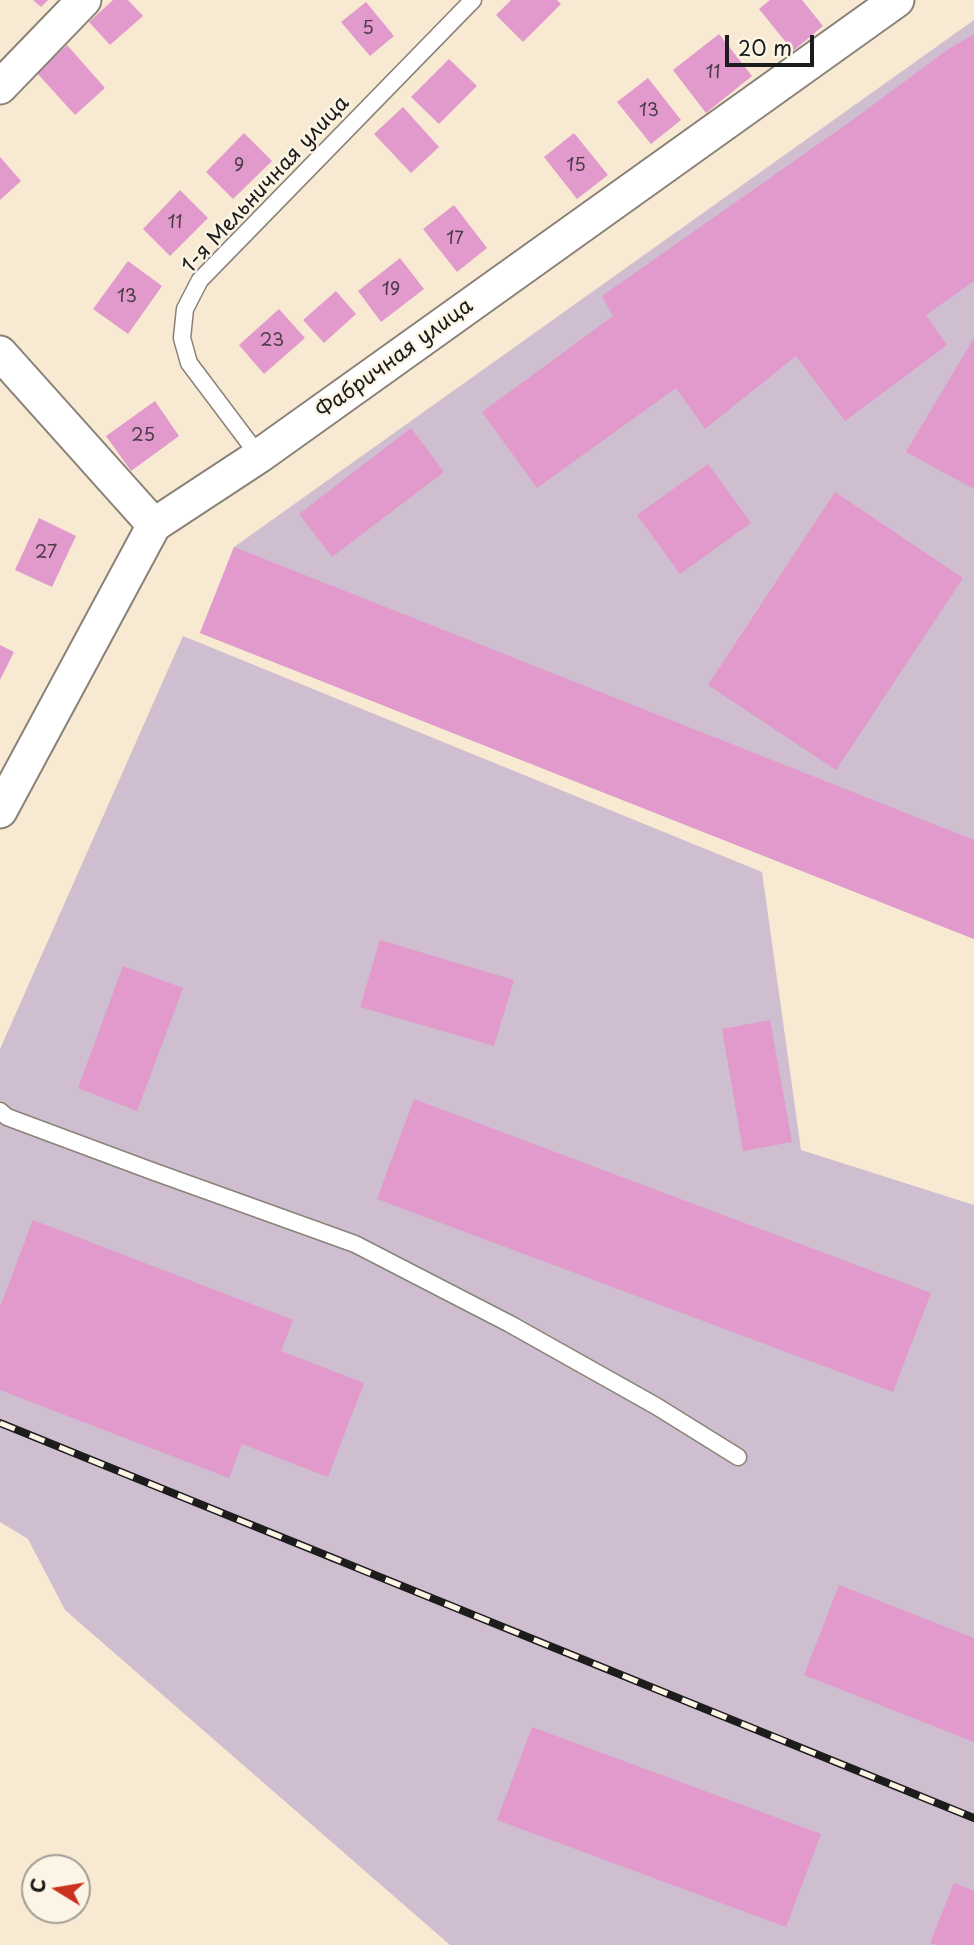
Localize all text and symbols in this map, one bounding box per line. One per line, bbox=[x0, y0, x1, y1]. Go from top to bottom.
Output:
house number: 5 bbox=[362, 18, 374, 40]
scale bar bbox=[729, 21, 818, 65]
text: 20 m bbox=[738, 31, 792, 63]
house number: 11 bbox=[705, 62, 721, 84]
street label: 1-я Мельничная улица bbox=[177, 91, 355, 279]
house number: 13 bbox=[639, 100, 659, 122]
house number: 9 bbox=[234, 155, 244, 177]
house number: 15 bbox=[566, 155, 586, 177]
house number: 11 bbox=[167, 212, 183, 234]
house number: 17 bbox=[446, 228, 464, 250]
house number: 19 bbox=[382, 279, 400, 301]
house number: 13 bbox=[117, 286, 137, 308]
street label: Фабричная улица bbox=[312, 294, 478, 424]
house number: 23 bbox=[260, 330, 284, 352]
house number: 25 bbox=[131, 425, 155, 447]
house number: 27 bbox=[35, 542, 57, 564]
north arrow bbox=[21, 1854, 91, 1924]
text: С bbox=[22, 1876, 52, 1895]

